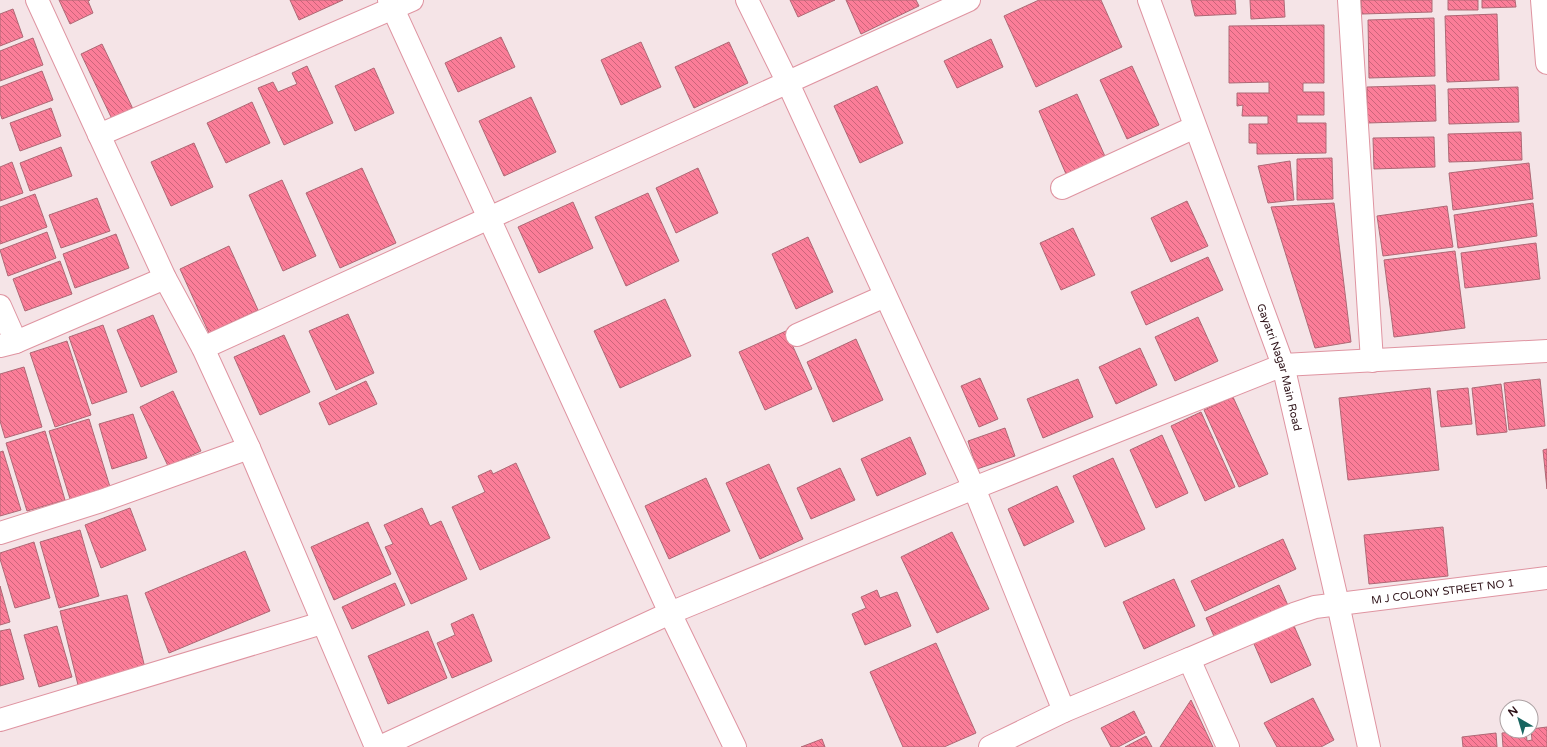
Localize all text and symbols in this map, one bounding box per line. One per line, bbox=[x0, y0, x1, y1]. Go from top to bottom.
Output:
street label: Gayatri Nagar Main Road bbox=[1254, 302, 1304, 432]
street label: M J COLONY STREET NO 1 bbox=[1370, 576, 1515, 607]
north arrow bbox=[1499, 699, 1539, 739]
text: N bbox=[1506, 704, 1521, 719]

